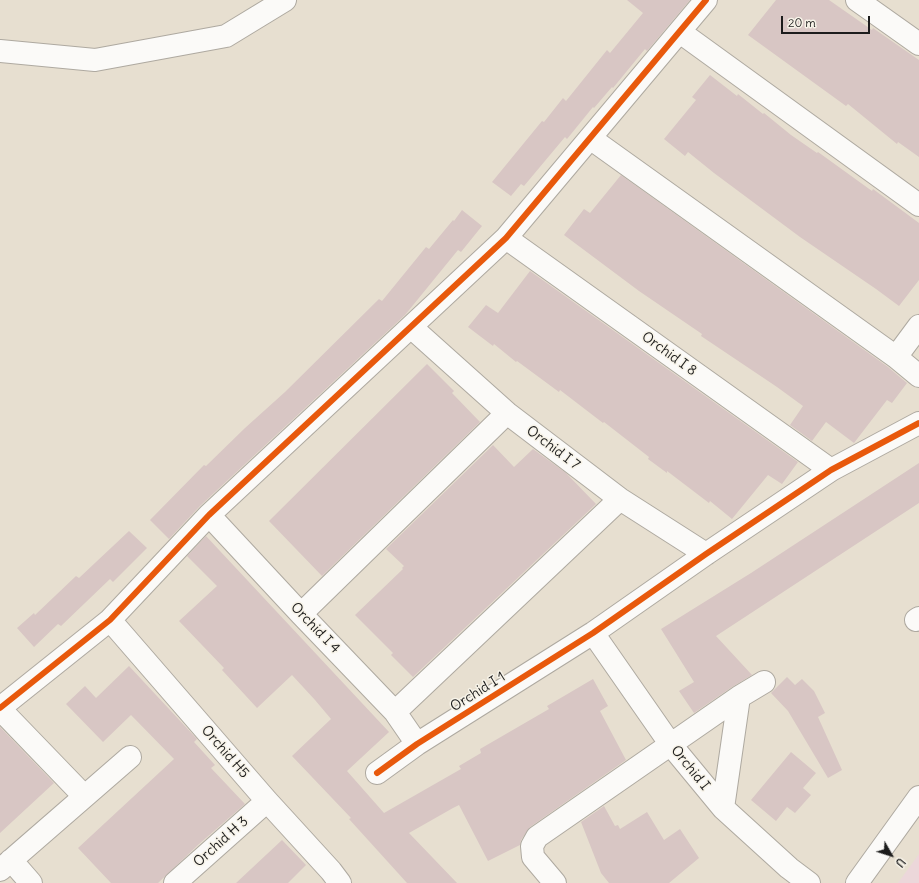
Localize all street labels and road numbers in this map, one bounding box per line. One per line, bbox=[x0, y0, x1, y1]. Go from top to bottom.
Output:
street label: Orchid I 8 bbox=[638, 328, 700, 380]
street label: Orchid I 7 bbox=[523, 422, 583, 474]
street label: Orchid I 4 bbox=[287, 599, 343, 657]
street label: Orchid I 1 bbox=[448, 669, 508, 715]
street label: Orchid H5 bbox=[198, 722, 252, 782]
street label: Orchid I bbox=[667, 742, 713, 794]
street label: Orchid H 3 bbox=[190, 813, 252, 871]

